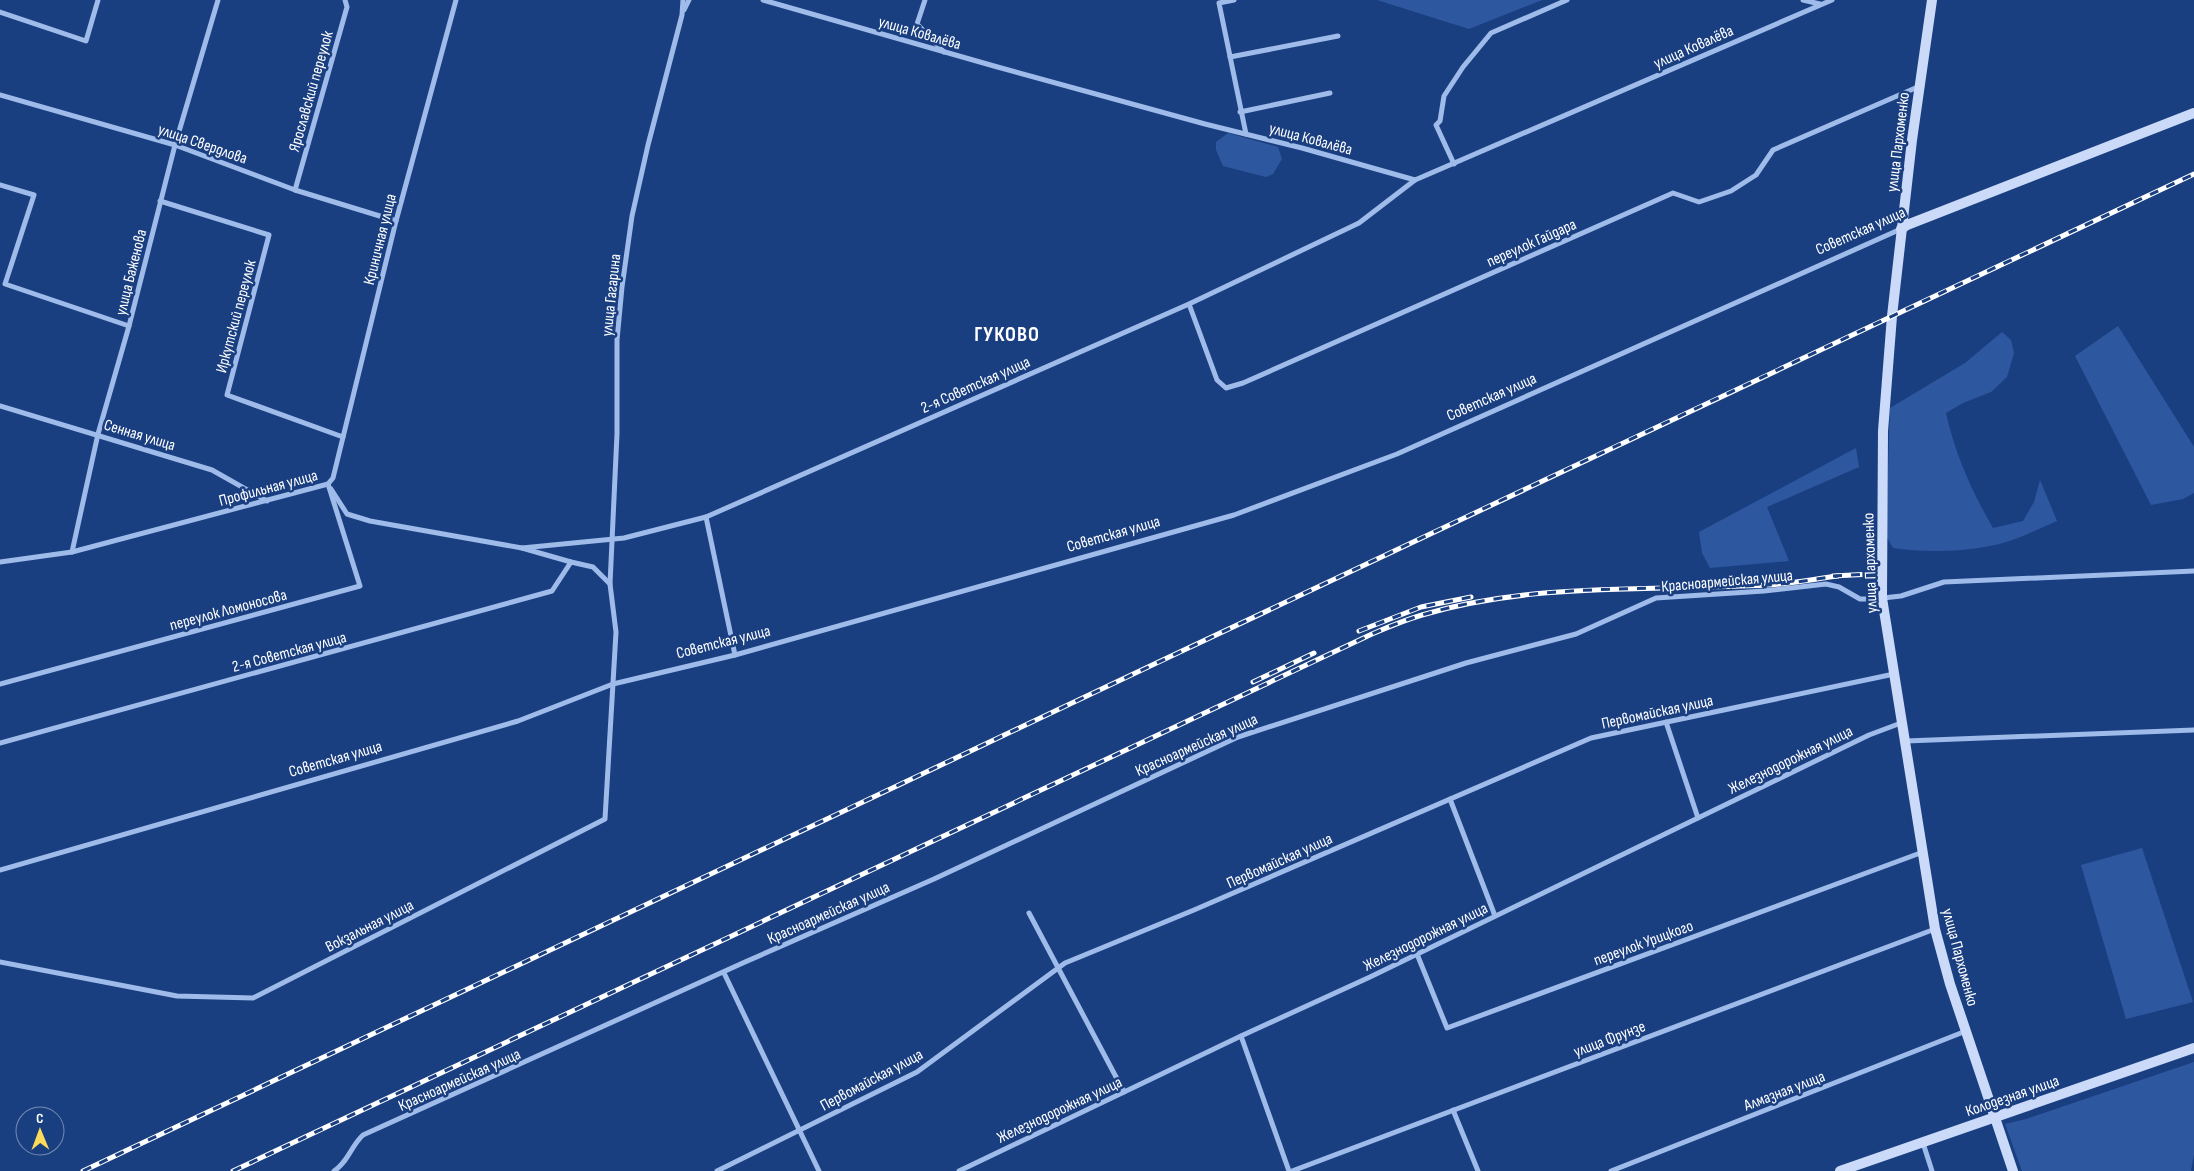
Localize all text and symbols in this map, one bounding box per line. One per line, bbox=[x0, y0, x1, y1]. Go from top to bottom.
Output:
street label: улица Ковалёва bbox=[876, 13, 963, 54]
street label: улица Ковалёва bbox=[1651, 21, 1736, 73]
street label: Ярославский переулок bbox=[285, 28, 338, 154]
street label: улица Пархоменко bbox=[1883, 91, 1914, 193]
street label: улица Ковалёва bbox=[1267, 119, 1354, 160]
street label: улица Свердлова bbox=[155, 120, 250, 169]
street label: Криничная улица bbox=[360, 192, 401, 287]
street label: Советская улица bbox=[1813, 203, 1908, 260]
street label: переулок Гайдара bbox=[1484, 215, 1580, 272]
street label: улица Баженова bbox=[112, 227, 151, 317]
street label: улица Гагарина bbox=[598, 253, 625, 337]
street label: Иркутский переулок bbox=[212, 257, 261, 375]
district label: ГУКОВО bbox=[974, 322, 1040, 347]
street label: 2-я Советская улица bbox=[918, 353, 1033, 418]
street label: Советская улица bbox=[1444, 369, 1539, 426]
street label: Сенная улица bbox=[102, 416, 178, 455]
street label: Профильная улица bbox=[217, 466, 320, 511]
street label: Советская улица bbox=[1065, 512, 1162, 557]
street label: улица Пархоменко bbox=[1859, 512, 1882, 613]
street label: Красноармейская улица bbox=[1661, 566, 1794, 597]
street label: переулок Ломоносова bbox=[168, 586, 289, 635]
street label: Советская улица bbox=[674, 622, 772, 663]
street label: 2-я Советская улица bbox=[230, 628, 349, 677]
street label: Первомайская улица bbox=[1600, 691, 1715, 734]
street label: Красноармейская улица bbox=[1133, 710, 1261, 781]
street label: Железнодорожная улица bbox=[1725, 722, 1856, 799]
street label: Советская улица bbox=[287, 737, 384, 782]
street label: Первомайская улица bbox=[1224, 830, 1335, 893]
street label: Красноармейская улица bbox=[765, 878, 893, 949]
street label: Вокзальная улица bbox=[322, 896, 417, 957]
street label: Железнодорожная улица bbox=[1360, 899, 1491, 976]
street label: улица Пархоменко bbox=[1937, 906, 1982, 1008]
street label: переулок Урицкого bbox=[1591, 917, 1696, 970]
street label: улица Фрунзе bbox=[1571, 1017, 1648, 1062]
street label: Красноармейская улица bbox=[396, 1045, 524, 1116]
street label: Первомайская улица bbox=[817, 1045, 926, 1115]
street label: Алмазная улица bbox=[1740, 1067, 1828, 1116]
street label: Колодезная улица bbox=[1963, 1072, 2062, 1121]
street label: Железнодорожная улица bbox=[994, 1073, 1125, 1148]
north arrow bbox=[15, 1106, 65, 1156]
text: С bbox=[36, 1110, 44, 1127]

